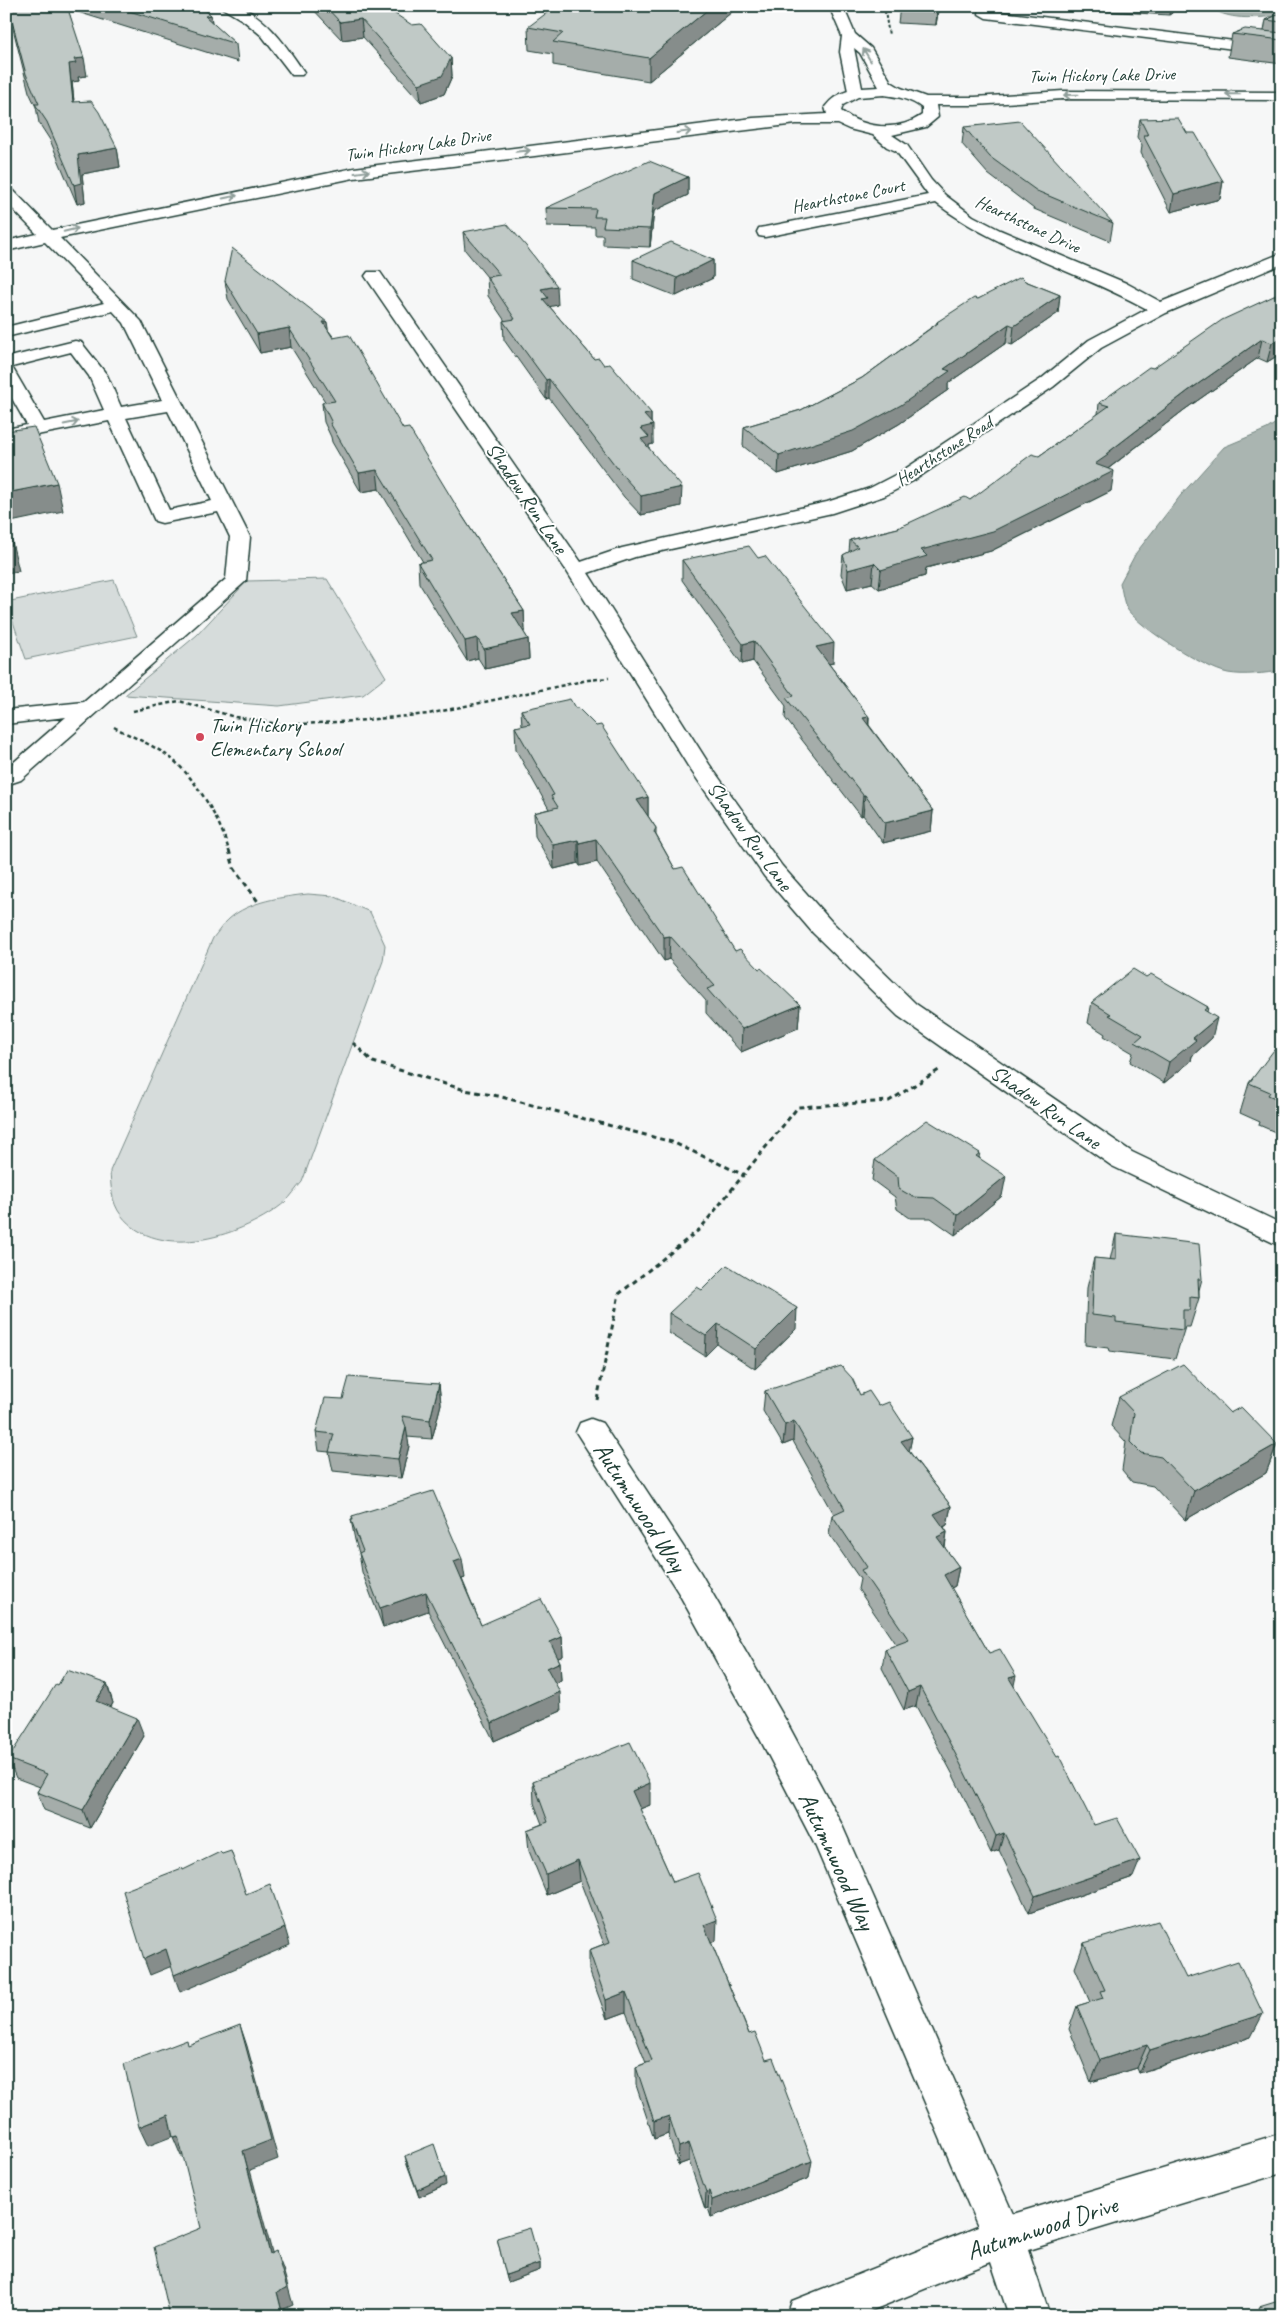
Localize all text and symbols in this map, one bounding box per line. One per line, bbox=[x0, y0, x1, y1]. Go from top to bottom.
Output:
one-way arrow bbox=[861, 49, 871, 63]
street label: Twin Hickory Lake Drive bbox=[1029, 63, 1176, 87]
one-way arrow bbox=[1225, 89, 1242, 99]
one-way arrow bbox=[1063, 90, 1079, 99]
street label: Twin Hickory Lake Drive bbox=[344, 124, 493, 166]
one-way arrow bbox=[676, 127, 692, 137]
one-way arrow bbox=[515, 146, 531, 156]
one-way arrow bbox=[354, 167, 370, 177]
street label: Hearthstone Court bbox=[790, 174, 908, 218]
street label: Hearthstone Drive bbox=[972, 190, 1085, 258]
one-way arrow bbox=[221, 192, 237, 201]
one-way arrow bbox=[62, 225, 78, 234]
street label: Hearthstone Road bbox=[892, 410, 999, 490]
one-way arrow bbox=[63, 417, 79, 427]
street label: Shadow Run Lane bbox=[480, 437, 574, 560]
place label: Twin Hickory Elementary School bbox=[210, 712, 345, 762]
marker: Twin Hickory Elementary School bbox=[194, 731, 206, 743]
street label: Shadow Run Lane bbox=[702, 776, 799, 897]
street label: Shadow Run Lane bbox=[986, 1059, 1107, 1155]
street label: Autumnwood Way bbox=[586, 1436, 695, 1580]
street label: Autumnwood Way bbox=[791, 1787, 884, 1937]
street label: Autumnwood Drive bbox=[963, 2188, 1123, 2267]

